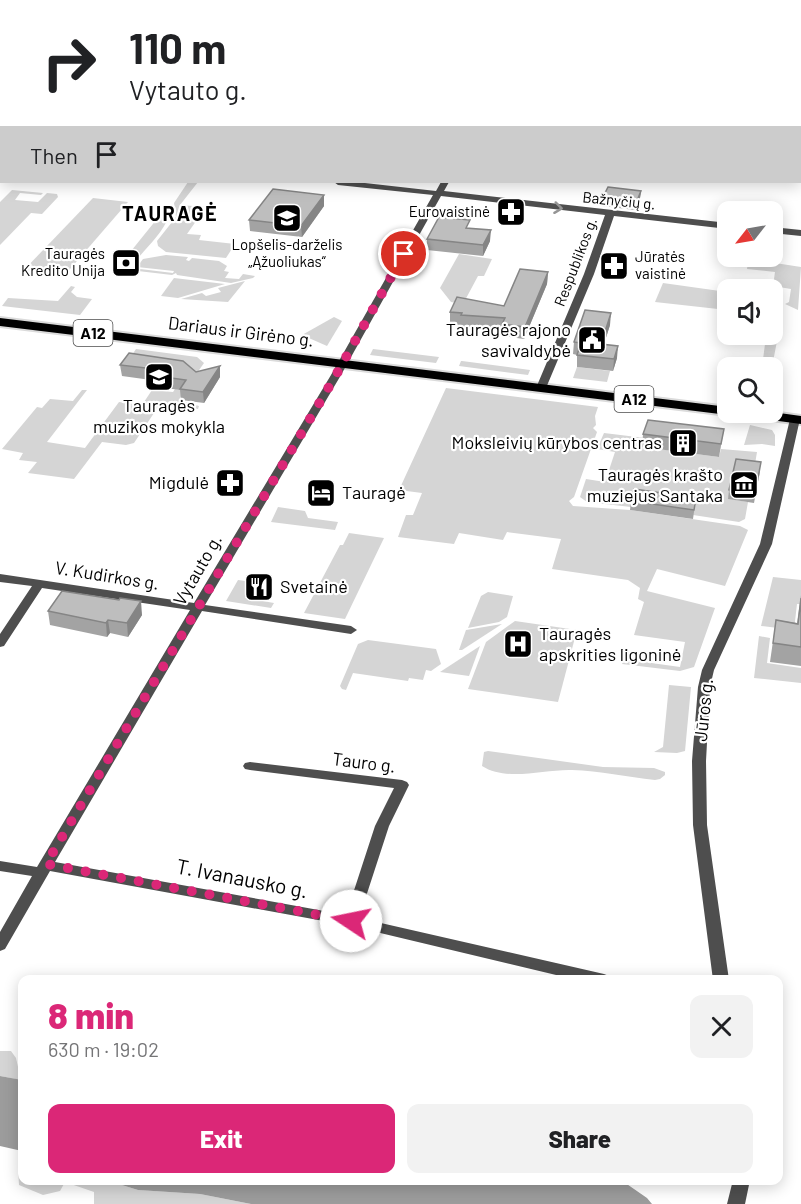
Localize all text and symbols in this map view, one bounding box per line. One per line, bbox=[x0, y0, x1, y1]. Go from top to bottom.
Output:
text: 110 m bbox=[129, 22, 226, 72]
icon: right bbox=[30, 24, 108, 102]
text: Vytauto g. bbox=[129, 73, 247, 105]
icon: arrive bbox=[90, 138, 123, 171]
text: Then bbox=[30, 142, 78, 168]
street label: Bažnyčių g. bbox=[582, 187, 656, 213]
pharmacy icon: Eurovaistinė bbox=[495, 196, 527, 228]
district label: TAURAGĖ bbox=[122, 201, 218, 225]
one-way arrow bbox=[553, 201, 562, 213]
north arrow bbox=[717, 201, 783, 267]
map controls bbox=[717, 201, 783, 423]
school or university icon: Lopšelis-darželis „Ąžuoliukas“ bbox=[271, 202, 303, 234]
place label: Eurovaistinė bbox=[409, 202, 490, 220]
street label: Respublikos g. bbox=[550, 215, 600, 309]
pin bbox=[378, 228, 429, 279]
place label: Lopšelis-darželis „Ąžuoliukas“ bbox=[231, 235, 343, 270]
icon: arrive bbox=[387, 237, 420, 270]
place label: Tauragės Kredito Unija bbox=[21, 244, 105, 279]
bank icon: Tauragės Kredito Unija bbox=[110, 247, 142, 279]
place label: Jūratės vaistinė bbox=[635, 247, 686, 282]
pharmacy icon: Jūratės vaistinė bbox=[598, 250, 630, 282]
button: sound bbox=[717, 279, 783, 345]
street label: Dariaus ir Girėno g. bbox=[167, 311, 315, 351]
place label: Tauragės rajono savivaldybė bbox=[446, 318, 571, 361]
road number: A12 bbox=[74, 320, 112, 346]
public building icon: Tauragės rajono savivaldybė bbox=[576, 324, 608, 356]
button: search bbox=[717, 357, 783, 423]
school or university icon: Tauragės muzikos mokykla bbox=[143, 361, 175, 393]
road number: A12 bbox=[614, 386, 654, 412]
place label: Tauragės muzikos mokykla bbox=[93, 394, 225, 437]
building icon: Moksleivių kūrybos centras bbox=[667, 427, 699, 459]
place label: Moksleivių kūrybos centras bbox=[452, 431, 662, 453]
place label: Tauragės krašto muziejus Santaka bbox=[587, 463, 723, 506]
pharmacy icon: Migdulė bbox=[214, 467, 246, 499]
museum icon: Tauragės krašto muziejus Santaka bbox=[728, 469, 760, 501]
place label: Migdulė bbox=[149, 471, 209, 493]
hotel icon: Tauragė bbox=[305, 477, 337, 509]
place label: Tauragė bbox=[342, 481, 406, 503]
street label: Vytauto g. bbox=[168, 530, 226, 609]
street label: V. Kudirkos g. bbox=[54, 556, 161, 594]
restaurant icon: Svetainė bbox=[243, 571, 275, 603]
place label: Svetainė bbox=[280, 575, 348, 597]
place label: Tauragės apskrities ligoninė bbox=[539, 622, 681, 665]
hospital icon: Tauragės apskrities ligoninė bbox=[502, 628, 534, 660]
street label: Jūros g. bbox=[689, 677, 717, 743]
street label: Tauro g. bbox=[331, 747, 397, 777]
street label: T. Ivanausko g. bbox=[174, 853, 310, 903]
position arrow bbox=[319, 889, 383, 953]
text: 8 min bbox=[48, 993, 134, 1036]
button: close bbox=[690, 995, 753, 1058]
text: 630 m · 19:02 bbox=[48, 1037, 159, 1061]
button: Exit bbox=[48, 1104, 395, 1173]
button: Share bbox=[407, 1104, 753, 1173]

